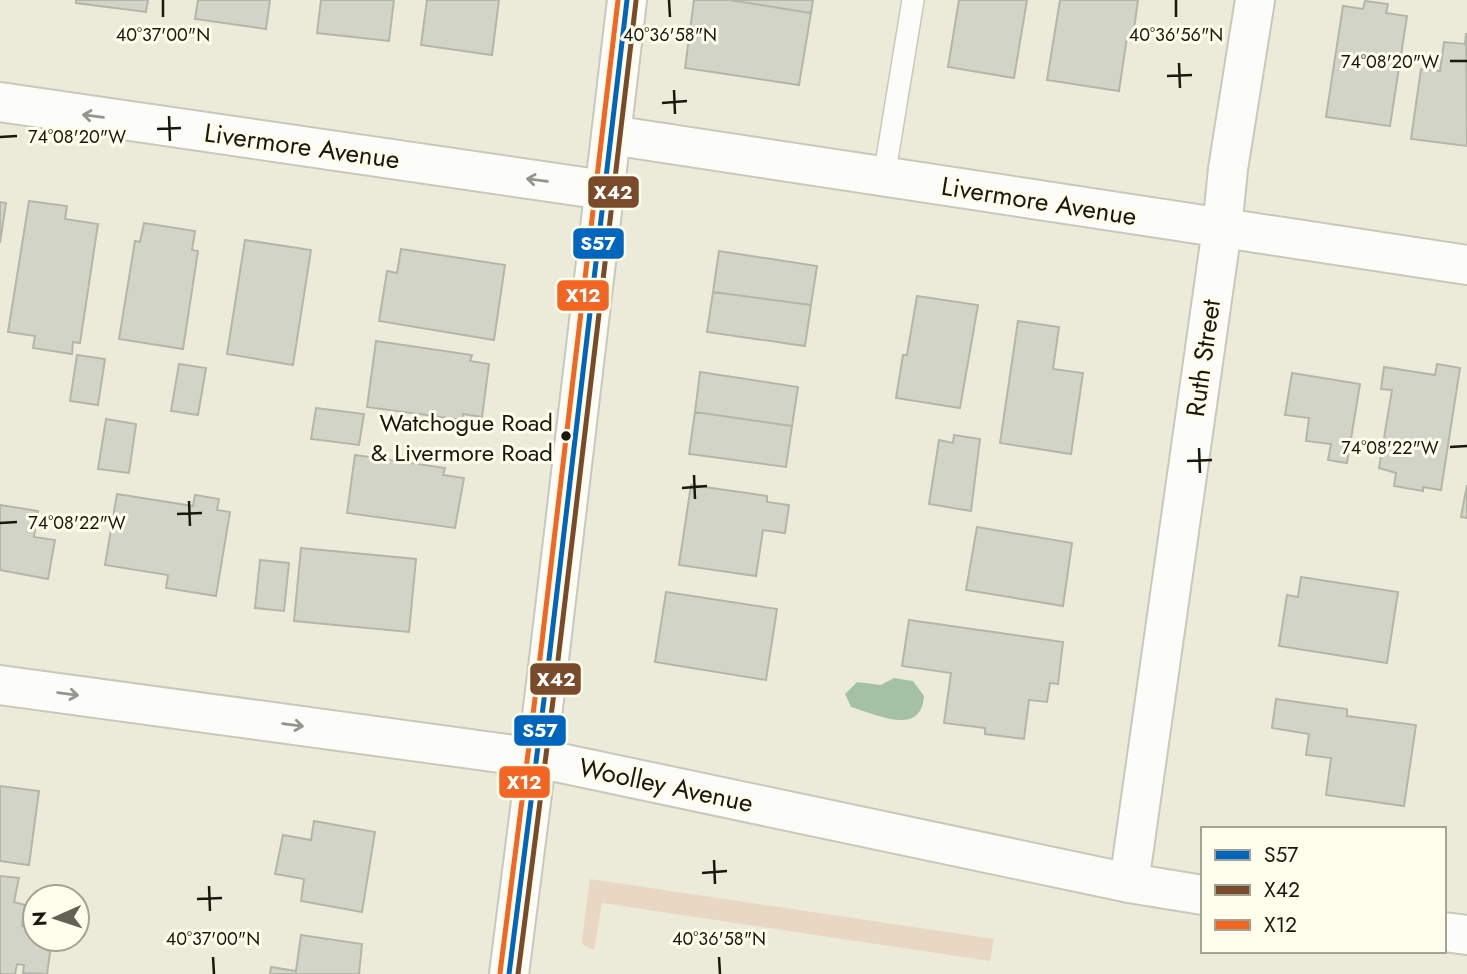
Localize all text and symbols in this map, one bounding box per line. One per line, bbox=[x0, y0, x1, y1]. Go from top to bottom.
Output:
text: 40°37'00"N bbox=[116, 22, 210, 48]
text: 40°36'58"N bbox=[623, 22, 717, 48]
text: 40°36'56"N bbox=[1129, 22, 1223, 48]
text: 74°08'20"W bbox=[1341, 49, 1439, 75]
one-way arrow bbox=[83, 109, 105, 122]
street label: Livermore Avenue bbox=[202, 113, 402, 179]
text: 74°08'20"W bbox=[28, 124, 126, 150]
street label: Livermore Avenue bbox=[939, 167, 1139, 235]
one-way arrow bbox=[526, 173, 549, 186]
line badge: X42 bbox=[587, 175, 640, 209]
text: X42 bbox=[594, 179, 632, 206]
line badge: S57 bbox=[572, 227, 625, 260]
text: S57 bbox=[580, 230, 616, 257]
line badge: X12 bbox=[556, 279, 610, 312]
text: X12 bbox=[565, 282, 601, 309]
street label: Ruth Street bbox=[1176, 296, 1230, 419]
place label: Watchogue Road & Livermore Road bbox=[371, 405, 553, 470]
marker: Watchogue Road & Livermore Road bbox=[559, 429, 573, 443]
text: 74°08'22"W bbox=[1341, 435, 1439, 461]
text: 74°08'22"W bbox=[28, 510, 126, 536]
line badge: X42 bbox=[529, 662, 582, 696]
text: X42 bbox=[537, 666, 575, 693]
one-way arrow bbox=[56, 688, 78, 701]
line badge: S57 bbox=[513, 714, 567, 747]
text: S57 bbox=[522, 717, 558, 744]
one-way arrow bbox=[281, 718, 304, 731]
street label: Woolley Avenue bbox=[575, 748, 757, 822]
line badge: X12 bbox=[498, 765, 551, 799]
text: X12 bbox=[506, 769, 542, 796]
legend bbox=[1201, 827, 1446, 953]
text: S57 bbox=[1264, 840, 1298, 870]
text: X42 bbox=[1264, 875, 1300, 905]
north arrow bbox=[21, 883, 91, 953]
text: X12 bbox=[1264, 910, 1297, 940]
text: N bbox=[26, 911, 53, 927]
text: 40°37'00"N bbox=[166, 926, 260, 952]
text: 40°36'58"N bbox=[672, 926, 766, 952]

